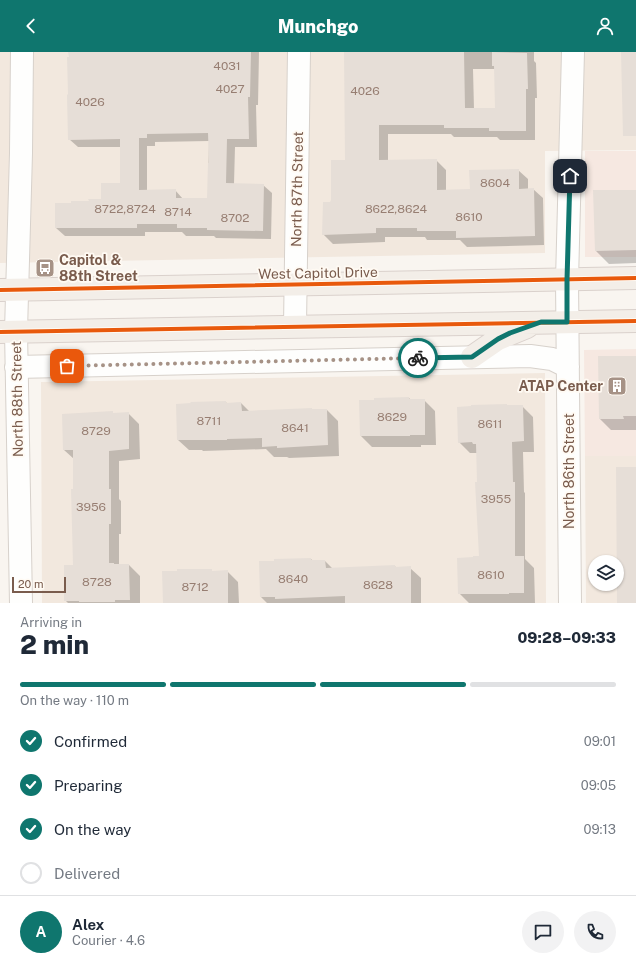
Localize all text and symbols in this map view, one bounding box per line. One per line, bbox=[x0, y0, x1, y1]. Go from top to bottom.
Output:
icon: back bbox=[20, 15, 42, 37]
icon: person bbox=[594, 15, 616, 37]
text: Munchgo bbox=[278, 16, 358, 37]
house number: 4031 bbox=[213, 59, 241, 73]
house number: 4027 bbox=[215, 82, 245, 96]
house number: 4026 bbox=[350, 84, 380, 98]
house number: 4026 bbox=[75, 95, 105, 109]
street label: North 87th Street bbox=[288, 131, 306, 247]
pin bbox=[553, 159, 587, 193]
icon: home bbox=[559, 165, 581, 187]
house number: 8604 bbox=[480, 176, 510, 190]
house number: 8722,8724 bbox=[94, 202, 156, 216]
house number: 8622,8624 bbox=[365, 202, 428, 216]
house number: 8714 bbox=[164, 205, 192, 219]
house number: 8610 bbox=[455, 210, 483, 224]
house number: 8702 bbox=[220, 211, 250, 225]
place label: Capitol & 88th Street bbox=[59, 252, 138, 284]
bus stop icon: Capitol & 88th Street bbox=[34, 257, 56, 279]
street label: West Capitol Drive bbox=[258, 264, 378, 282]
courier bbox=[398, 338, 438, 378]
street label: North 88th Street bbox=[8, 341, 26, 457]
icon: bike bbox=[407, 347, 429, 369]
pin bbox=[50, 349, 84, 383]
icon: bag bbox=[56, 355, 78, 377]
building icon: ATAP Center bbox=[606, 375, 628, 397]
place label: ATAP Center bbox=[519, 378, 603, 394]
house number: 8629 bbox=[377, 410, 407, 424]
street label: North 86th Street bbox=[561, 413, 577, 529]
house number: 8711 bbox=[197, 414, 221, 428]
house number: 8611 bbox=[478, 417, 502, 431]
house number: 8641 bbox=[281, 421, 309, 435]
house number: 8729 bbox=[81, 424, 111, 438]
house number: 3955 bbox=[481, 492, 511, 506]
house number: 3956 bbox=[76, 500, 106, 514]
map controls bbox=[588, 555, 624, 591]
button: layers bbox=[588, 555, 624, 591]
house number: 8610 bbox=[477, 568, 505, 582]
house number: 8640 bbox=[278, 572, 308, 586]
scale bar bbox=[12, 575, 66, 594]
house number: 8728 bbox=[82, 575, 112, 589]
text: 20 m bbox=[18, 578, 43, 590]
house number: 8628 bbox=[363, 578, 393, 592]
house number: 8712 bbox=[181, 580, 209, 594]
text: Arriving in bbox=[20, 615, 82, 630]
text: 2 min bbox=[20, 629, 89, 660]
text: 09:28–09:33 bbox=[517, 629, 616, 646]
text: On the way · 110 m bbox=[20, 693, 129, 708]
icon: check bbox=[20, 730, 42, 752]
text: Confirmed bbox=[54, 733, 127, 750]
text: 09:01 bbox=[584, 734, 616, 749]
icon: check bbox=[20, 774, 42, 796]
text: Preparing bbox=[54, 777, 123, 794]
text: 09:05 bbox=[581, 778, 616, 793]
icon: check bbox=[20, 818, 42, 840]
text: On the way bbox=[54, 821, 131, 838]
text: 09:13 bbox=[584, 822, 616, 837]
text: Delivered bbox=[54, 865, 120, 882]
button: chat bbox=[522, 911, 564, 953]
button: phone bbox=[574, 911, 616, 953]
text: Alex bbox=[72, 916, 104, 933]
text: A bbox=[36, 923, 46, 940]
text: Courier · 4.6 bbox=[72, 933, 145, 948]

